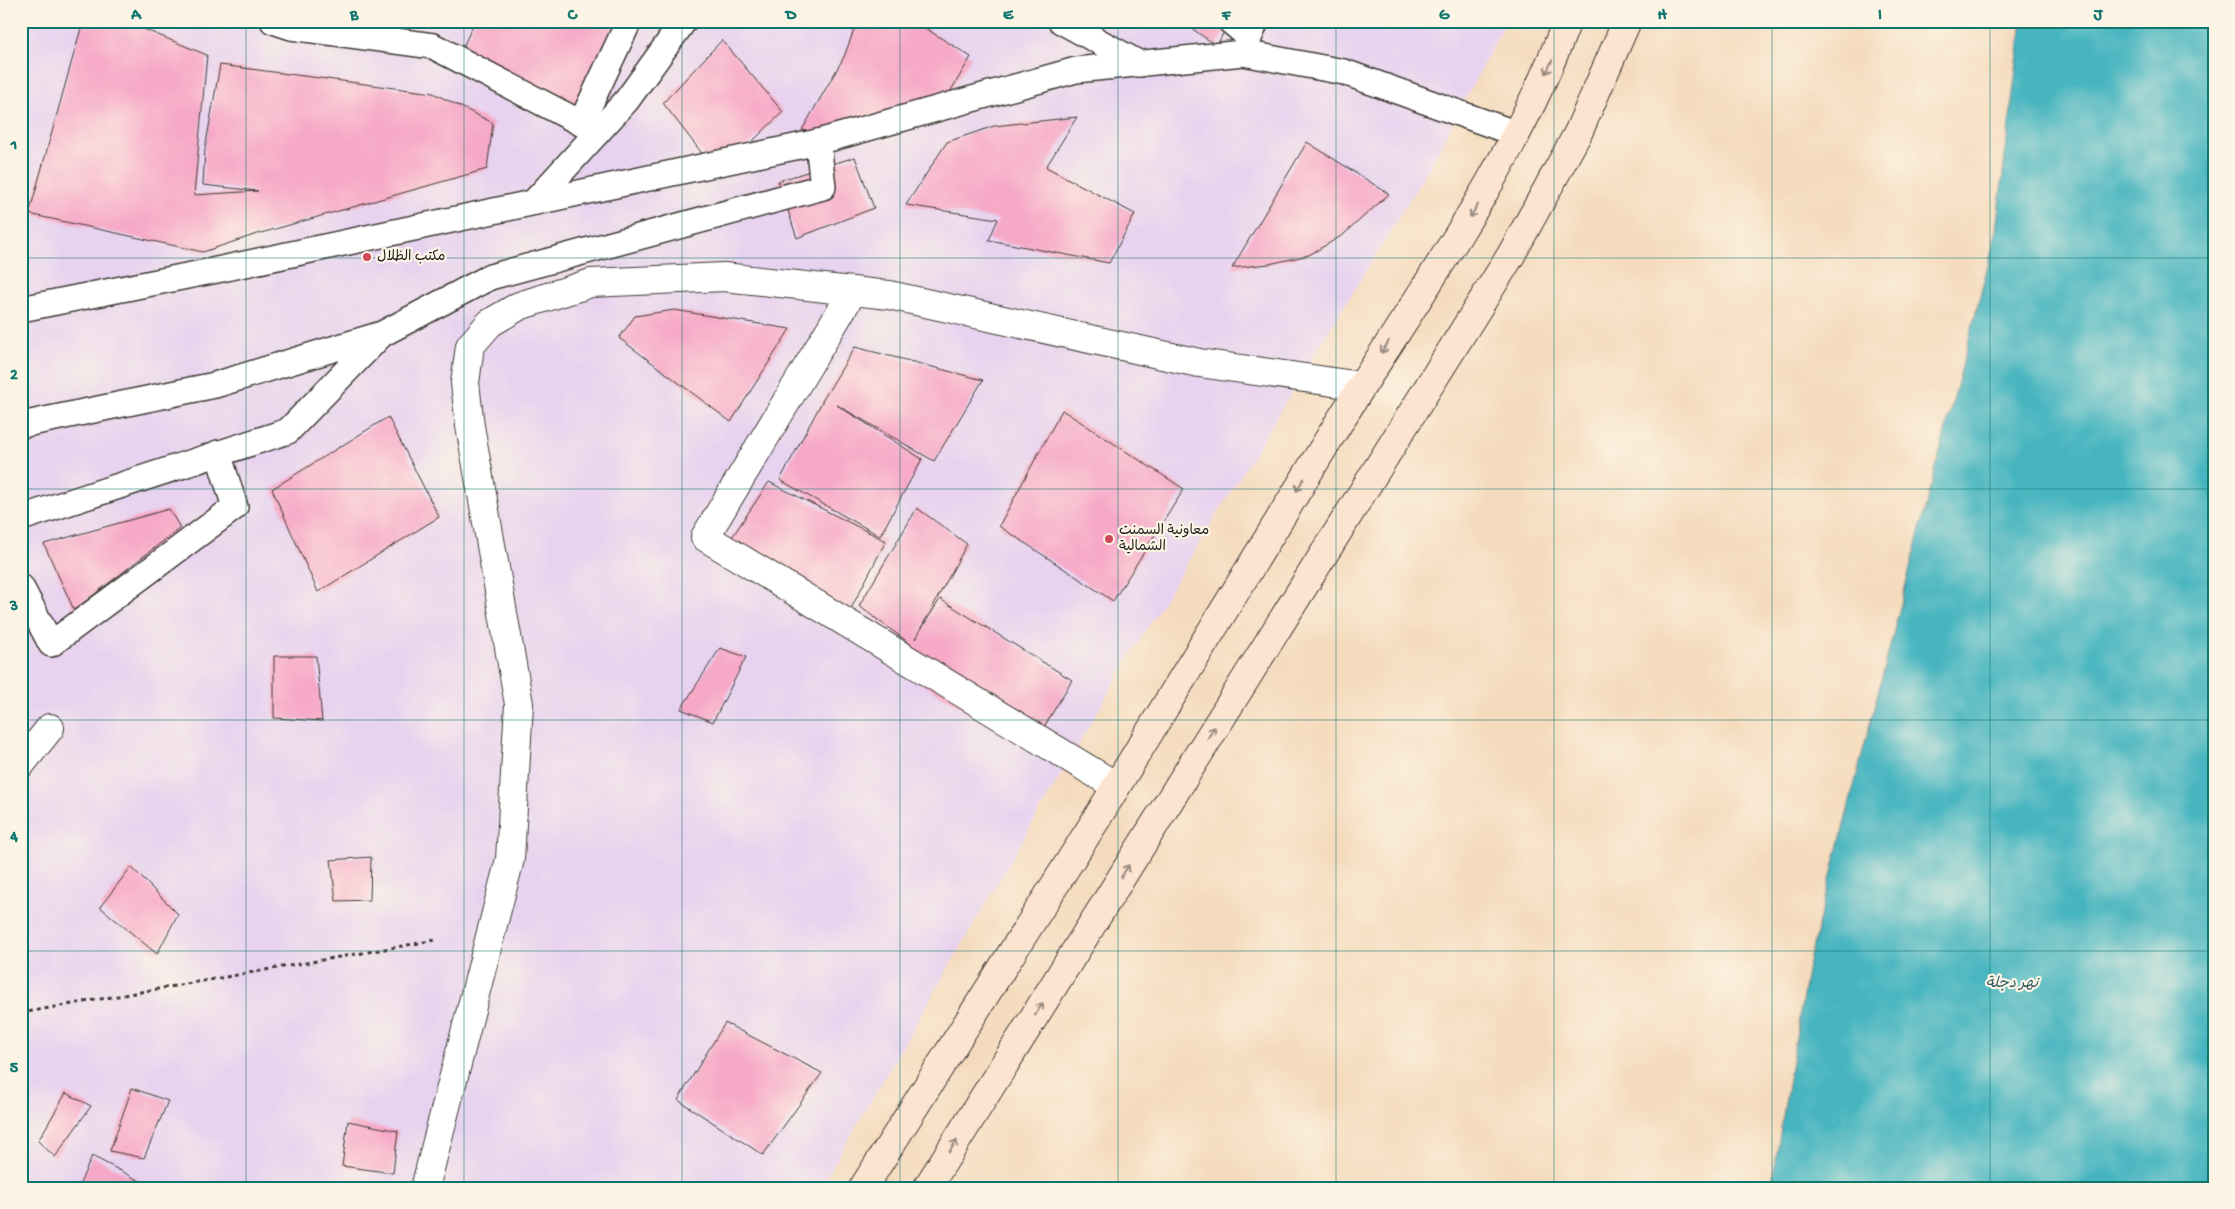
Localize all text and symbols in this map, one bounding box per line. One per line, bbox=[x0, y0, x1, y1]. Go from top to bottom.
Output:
text: A bbox=[130, 7, 142, 26]
text: B bbox=[349, 7, 359, 26]
text: C bbox=[567, 7, 578, 26]
text: D bbox=[784, 7, 797, 26]
text: E bbox=[1003, 7, 1014, 26]
text: F bbox=[1221, 7, 1232, 26]
text: G bbox=[1439, 7, 1450, 26]
text: H bbox=[1657, 7, 1667, 26]
text: I bbox=[1878, 7, 1882, 26]
text: J bbox=[2093, 7, 2104, 26]
one-way arrow bbox=[1544, 59, 1554, 74]
text: 1 bbox=[10, 137, 17, 156]
one-way arrow bbox=[1469, 203, 1479, 217]
place label: مكتب الظلال bbox=[377, 249, 445, 266]
marker: مكتب الظلال bbox=[361, 251, 373, 263]
one-way arrow bbox=[1380, 340, 1391, 354]
text: 2 bbox=[10, 367, 18, 386]
one-way arrow bbox=[1295, 478, 1305, 492]
place label: معاونية السمنت الشمالية bbox=[1119, 523, 1209, 556]
marker: معاونية السمنت الشمالية bbox=[1103, 533, 1115, 545]
text: 3 bbox=[9, 598, 18, 617]
one-way arrow bbox=[1206, 726, 1216, 740]
text: 4 bbox=[9, 829, 18, 848]
one-way arrow bbox=[1120, 864, 1130, 878]
water label: نهر دجلة bbox=[1986, 975, 2040, 993]
one-way arrow bbox=[1034, 1002, 1044, 1016]
text: 5 bbox=[10, 1060, 19, 1079]
one-way arrow bbox=[948, 1140, 958, 1154]

